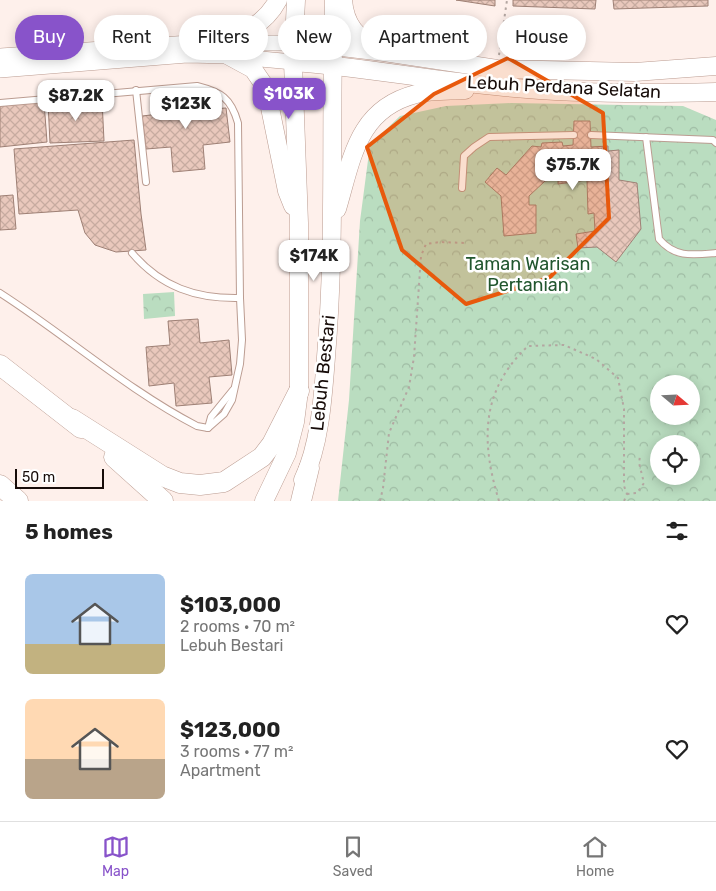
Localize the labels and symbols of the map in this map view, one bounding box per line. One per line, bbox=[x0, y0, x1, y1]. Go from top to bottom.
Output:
street label: Lebuh Perdana Selatan bbox=[466, 71, 662, 103]
pin: $103K bbox=[254, 78, 324, 120]
pin: $87.2K bbox=[35, 80, 117, 122]
pin: $123K bbox=[151, 88, 221, 130]
pin: $75.7K bbox=[532, 148, 614, 191]
pin: $174K bbox=[279, 240, 349, 282]
park label: Taman Warisan Pertanian bbox=[466, 253, 590, 296]
street label: Lebuh Bestari bbox=[306, 314, 340, 432]
north arrow bbox=[650, 375, 700, 425]
scale bar bbox=[15, 466, 104, 489]

